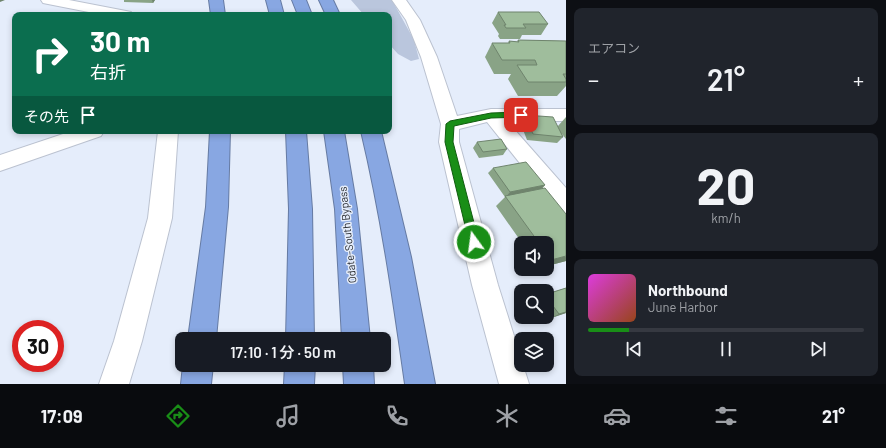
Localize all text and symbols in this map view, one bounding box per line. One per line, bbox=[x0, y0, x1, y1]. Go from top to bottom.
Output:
text: 30 m bbox=[90, 24, 150, 58]
icon: right bbox=[24, 28, 76, 80]
text: エアコン bbox=[588, 40, 640, 56]
text: 右折 bbox=[90, 61, 126, 83]
text: 21° bbox=[707, 61, 745, 97]
text: − bbox=[588, 66, 599, 92]
text: + bbox=[853, 66, 864, 92]
pin bbox=[504, 98, 538, 132]
icon: arrive bbox=[77, 104, 99, 126]
icon: arrive bbox=[510, 104, 532, 126]
text: その先 bbox=[24, 107, 69, 125]
text: 20 bbox=[697, 153, 755, 215]
street label: Odate-South Bypass bbox=[335, 186, 359, 284]
text: km/h bbox=[711, 210, 741, 226]
position arrow bbox=[453, 221, 495, 263]
map controls bbox=[514, 236, 554, 372]
button: sound bbox=[514, 236, 554, 276]
text: Northbound bbox=[648, 281, 728, 299]
button: search bbox=[514, 284, 554, 324]
text: June Harbor bbox=[648, 299, 718, 315]
speed limit sign: 30 bbox=[12, 320, 64, 372]
button: layers bbox=[514, 332, 554, 372]
icon: previous bbox=[623, 338, 645, 360]
icon: pause bbox=[715, 338, 737, 360]
icon: next bbox=[807, 338, 829, 360]
text: 17:10 · 1 分 · 50 m bbox=[230, 343, 336, 361]
icon: directions bbox=[164, 402, 192, 430]
icon: music bbox=[274, 402, 302, 430]
icon: phone bbox=[383, 402, 411, 430]
icon: climate bbox=[493, 402, 521, 430]
icon: car bbox=[603, 402, 631, 430]
icon: filters bbox=[712, 402, 740, 430]
text: 17:09 bbox=[41, 405, 82, 427]
text: 21° bbox=[822, 405, 845, 427]

